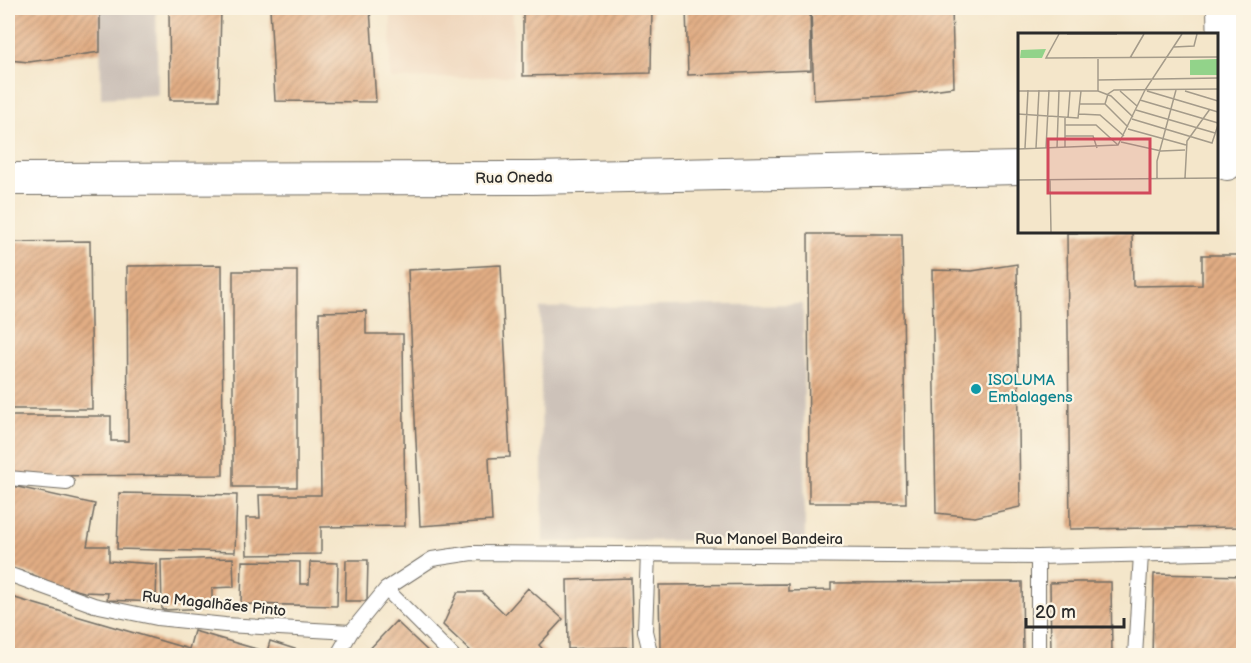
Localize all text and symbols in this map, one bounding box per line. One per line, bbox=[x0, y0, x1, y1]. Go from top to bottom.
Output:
inset map bbox=[1018, 33, 1218, 232]
street label: Rua Oneda bbox=[475, 168, 553, 188]
place label: ISOLUMA Embalagens bbox=[988, 371, 1073, 407]
marker: ISOLUMA Embalagens bbox=[969, 382, 983, 396]
street label: Rua Manoel Bandeira bbox=[695, 530, 843, 549]
street label: Rua Magalhães Pinto bbox=[141, 587, 287, 621]
scale bar bbox=[1026, 591, 1124, 629]
text: 20 m bbox=[1035, 602, 1076, 623]

